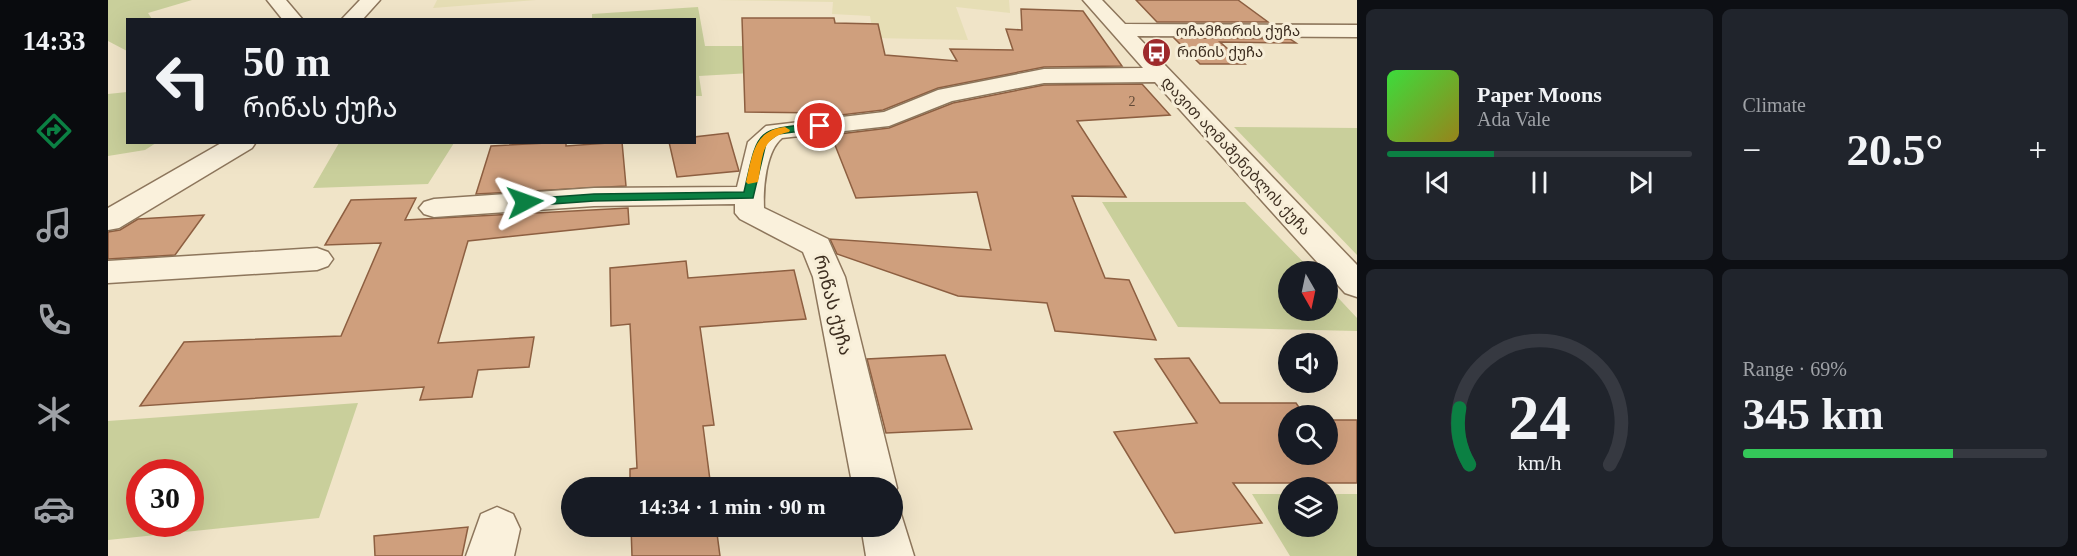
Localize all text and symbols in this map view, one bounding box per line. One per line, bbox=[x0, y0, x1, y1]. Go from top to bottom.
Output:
street label: ოჩამჩირის ქუჩა bbox=[1176, 23, 1300, 40]
text: 14:33 bbox=[23, 26, 86, 56]
bus stop icon: რიწის ქუჩა bbox=[1140, 36, 1172, 68]
text: 50 m bbox=[243, 39, 331, 85]
icon: left bbox=[144, 42, 222, 120]
place label: რიწის ქუჩა bbox=[1177, 44, 1263, 61]
street label: დავით აღმაშენებლის ქუჩა bbox=[1158, 74, 1313, 239]
text: Paper Moons bbox=[1477, 82, 1602, 107]
text: რიწას ქუჩა bbox=[243, 93, 397, 123]
house number: 2 bbox=[1129, 94, 1136, 109]
text: Climate bbox=[1743, 94, 1806, 116]
pin bbox=[794, 100, 845, 151]
text: Ada Vale bbox=[1477, 108, 1551, 130]
icon: arrive bbox=[803, 109, 836, 142]
icon: directions bbox=[33, 110, 75, 152]
text: 20.5° bbox=[1846, 125, 1943, 175]
text: − bbox=[1743, 132, 1761, 168]
text: + bbox=[2028, 132, 2047, 168]
icon: previous bbox=[1421, 166, 1454, 199]
icon: pause bbox=[1523, 166, 1556, 199]
icon: next bbox=[1624, 166, 1657, 199]
position arrow bbox=[493, 170, 557, 234]
icon: music bbox=[33, 204, 75, 246]
street label: რიწას ქუჩა bbox=[809, 253, 856, 358]
north arrow bbox=[1278, 261, 1338, 321]
map controls bbox=[1278, 261, 1338, 537]
icon: phone bbox=[33, 299, 75, 341]
button: sound bbox=[1278, 333, 1338, 393]
text: Range · 69% bbox=[1743, 358, 1847, 380]
text: 24 bbox=[1508, 383, 1570, 452]
text: 345 km bbox=[1743, 389, 1884, 439]
icon: climate bbox=[33, 393, 75, 435]
button: search bbox=[1278, 405, 1338, 465]
text: km/h bbox=[1517, 451, 1562, 475]
speed limit sign: 30 bbox=[126, 459, 204, 537]
button: layers bbox=[1278, 477, 1338, 537]
icon: car bbox=[33, 488, 75, 530]
text: 14:34 · 1 min · 90 m bbox=[639, 494, 826, 519]

